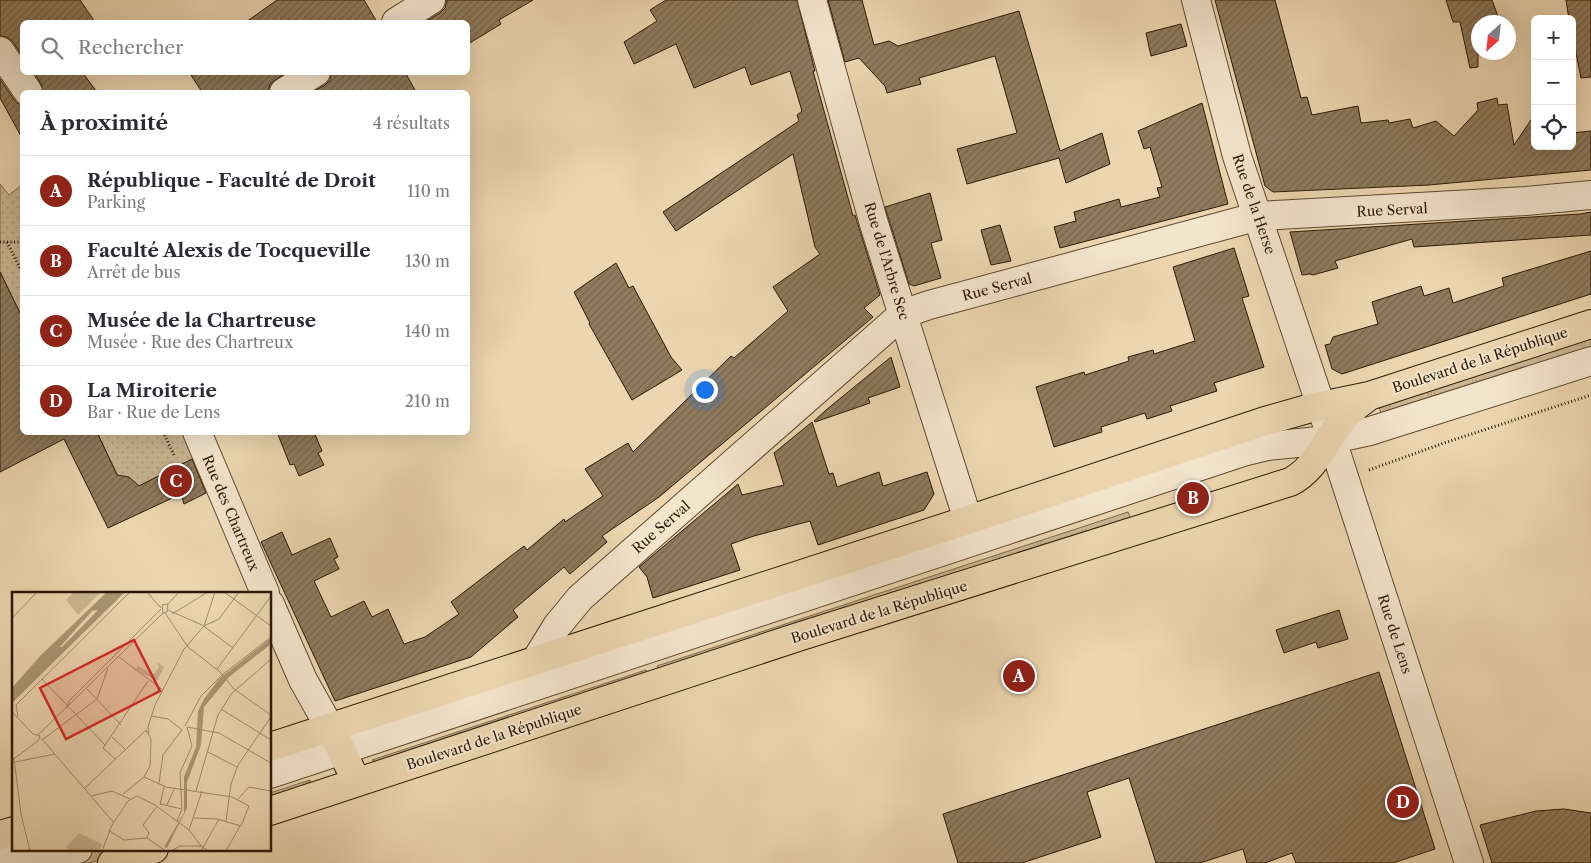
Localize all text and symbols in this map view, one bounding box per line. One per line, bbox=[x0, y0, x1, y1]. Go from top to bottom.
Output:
north arrow bbox=[1471, 15, 1516, 60]
map controls bbox=[1531, 15, 1576, 150]
button: + bbox=[1531, 15, 1576, 60]
search box bbox=[20, 20, 470, 75]
icon: search bbox=[38, 34, 66, 62]
text: Rechercher bbox=[78, 36, 183, 59]
button: − bbox=[1531, 60, 1576, 105]
button: locate bbox=[1531, 105, 1576, 150]
text: À proximité bbox=[40, 110, 168, 135]
text: 4 résultats bbox=[373, 113, 450, 133]
street label: Rue de la Herse bbox=[1228, 151, 1280, 257]
text: République - Faculté de Droit bbox=[87, 169, 376, 192]
text: A bbox=[50, 181, 62, 201]
text: 110 m bbox=[407, 181, 450, 201]
text: Parking bbox=[87, 192, 145, 212]
street label: Rue Serval bbox=[1356, 199, 1428, 221]
street label: Rue de l'Arbre Sec bbox=[860, 200, 914, 322]
text: Faculté Alexis de Tocqueville bbox=[87, 239, 371, 262]
text: B bbox=[50, 251, 62, 271]
text: 130 m bbox=[405, 251, 450, 271]
text: Arrêt de bus bbox=[87, 262, 180, 282]
street label: Rue Serval bbox=[960, 269, 1034, 305]
text: Musée de la Chartreuse bbox=[87, 309, 316, 332]
text: C bbox=[50, 321, 62, 341]
text: 140 m bbox=[405, 321, 450, 341]
street label: Boulevard de la République bbox=[1390, 323, 1570, 397]
text: Musée · Rue des Chartreux bbox=[87, 332, 293, 352]
your location bbox=[692, 377, 718, 403]
text: La Miroiterie bbox=[87, 379, 217, 402]
text: D bbox=[49, 391, 63, 411]
text: 210 m bbox=[405, 391, 450, 411]
text: Bar · Rue de Lens bbox=[87, 402, 220, 422]
street label: Rue des Chartreux bbox=[198, 452, 264, 575]
pin: C bbox=[160, 462, 192, 500]
pin: B bbox=[1177, 479, 1209, 517]
street label: Rue Serval bbox=[628, 497, 694, 557]
street label: Boulevard de la République bbox=[789, 577, 970, 647]
inset map bbox=[12, 592, 271, 850]
street label: Rue de Lens bbox=[1374, 592, 1416, 676]
pin: A bbox=[1003, 657, 1035, 695]
street label: Boulevard de la République bbox=[404, 700, 584, 774]
pin: D bbox=[1387, 783, 1419, 821]

